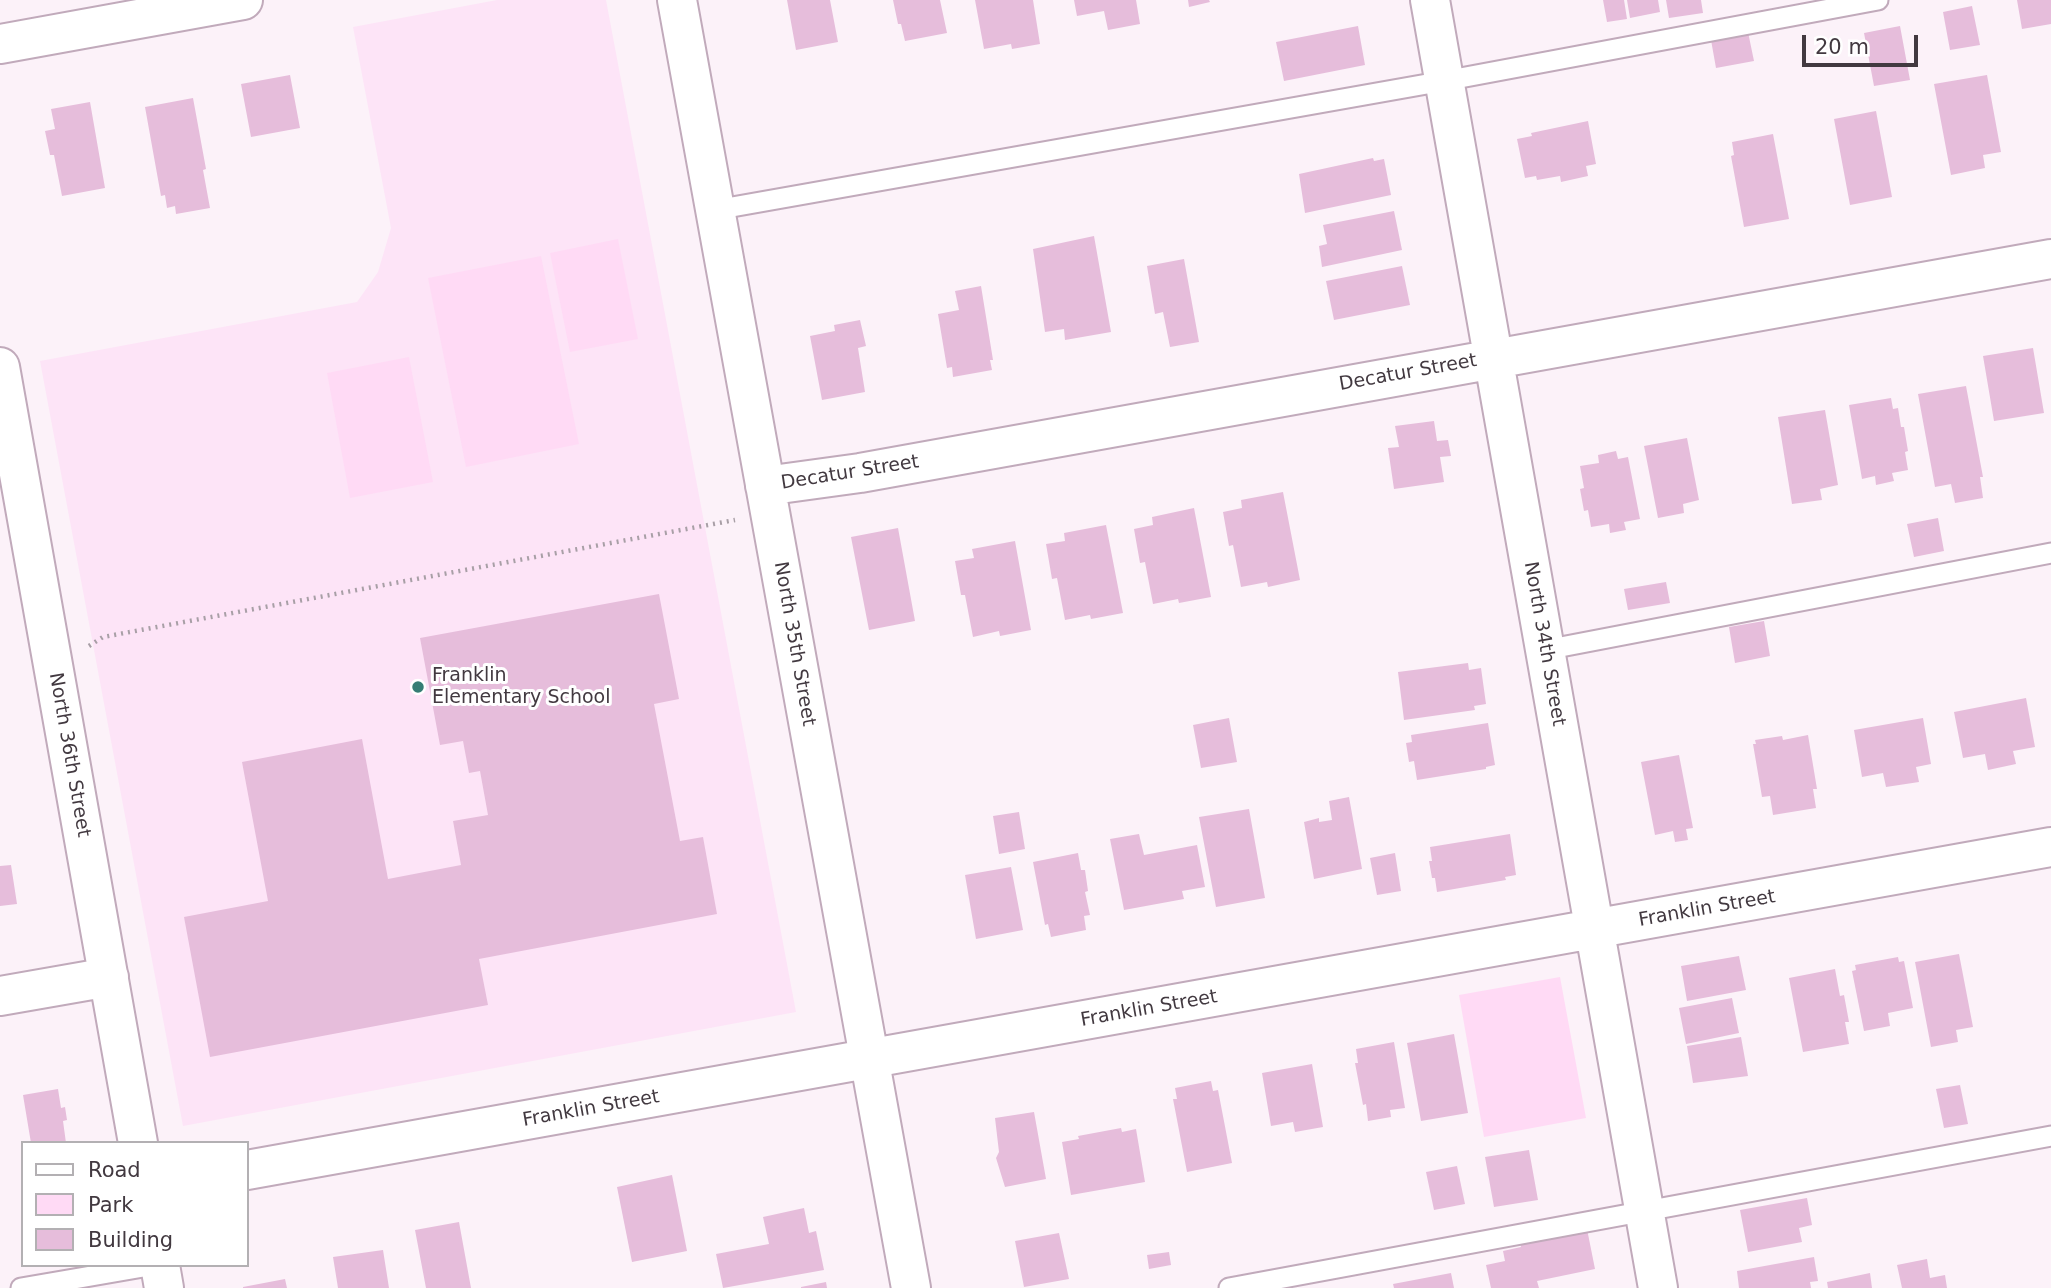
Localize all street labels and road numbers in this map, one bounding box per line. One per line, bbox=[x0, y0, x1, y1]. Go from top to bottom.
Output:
street label: Decatur Street bbox=[1337, 350, 1479, 396]
street label: Decatur Street bbox=[779, 451, 921, 495]
street label: North 35th Street bbox=[768, 560, 820, 728]
street label: North 34th Street bbox=[1518, 560, 1570, 728]
street label: North 36th Street bbox=[43, 671, 95, 839]
street label: Franklin Street bbox=[1637, 886, 1777, 932]
street label: Franklin Street bbox=[1079, 986, 1219, 1032]
street label: Franklin Street bbox=[521, 1086, 661, 1132]

